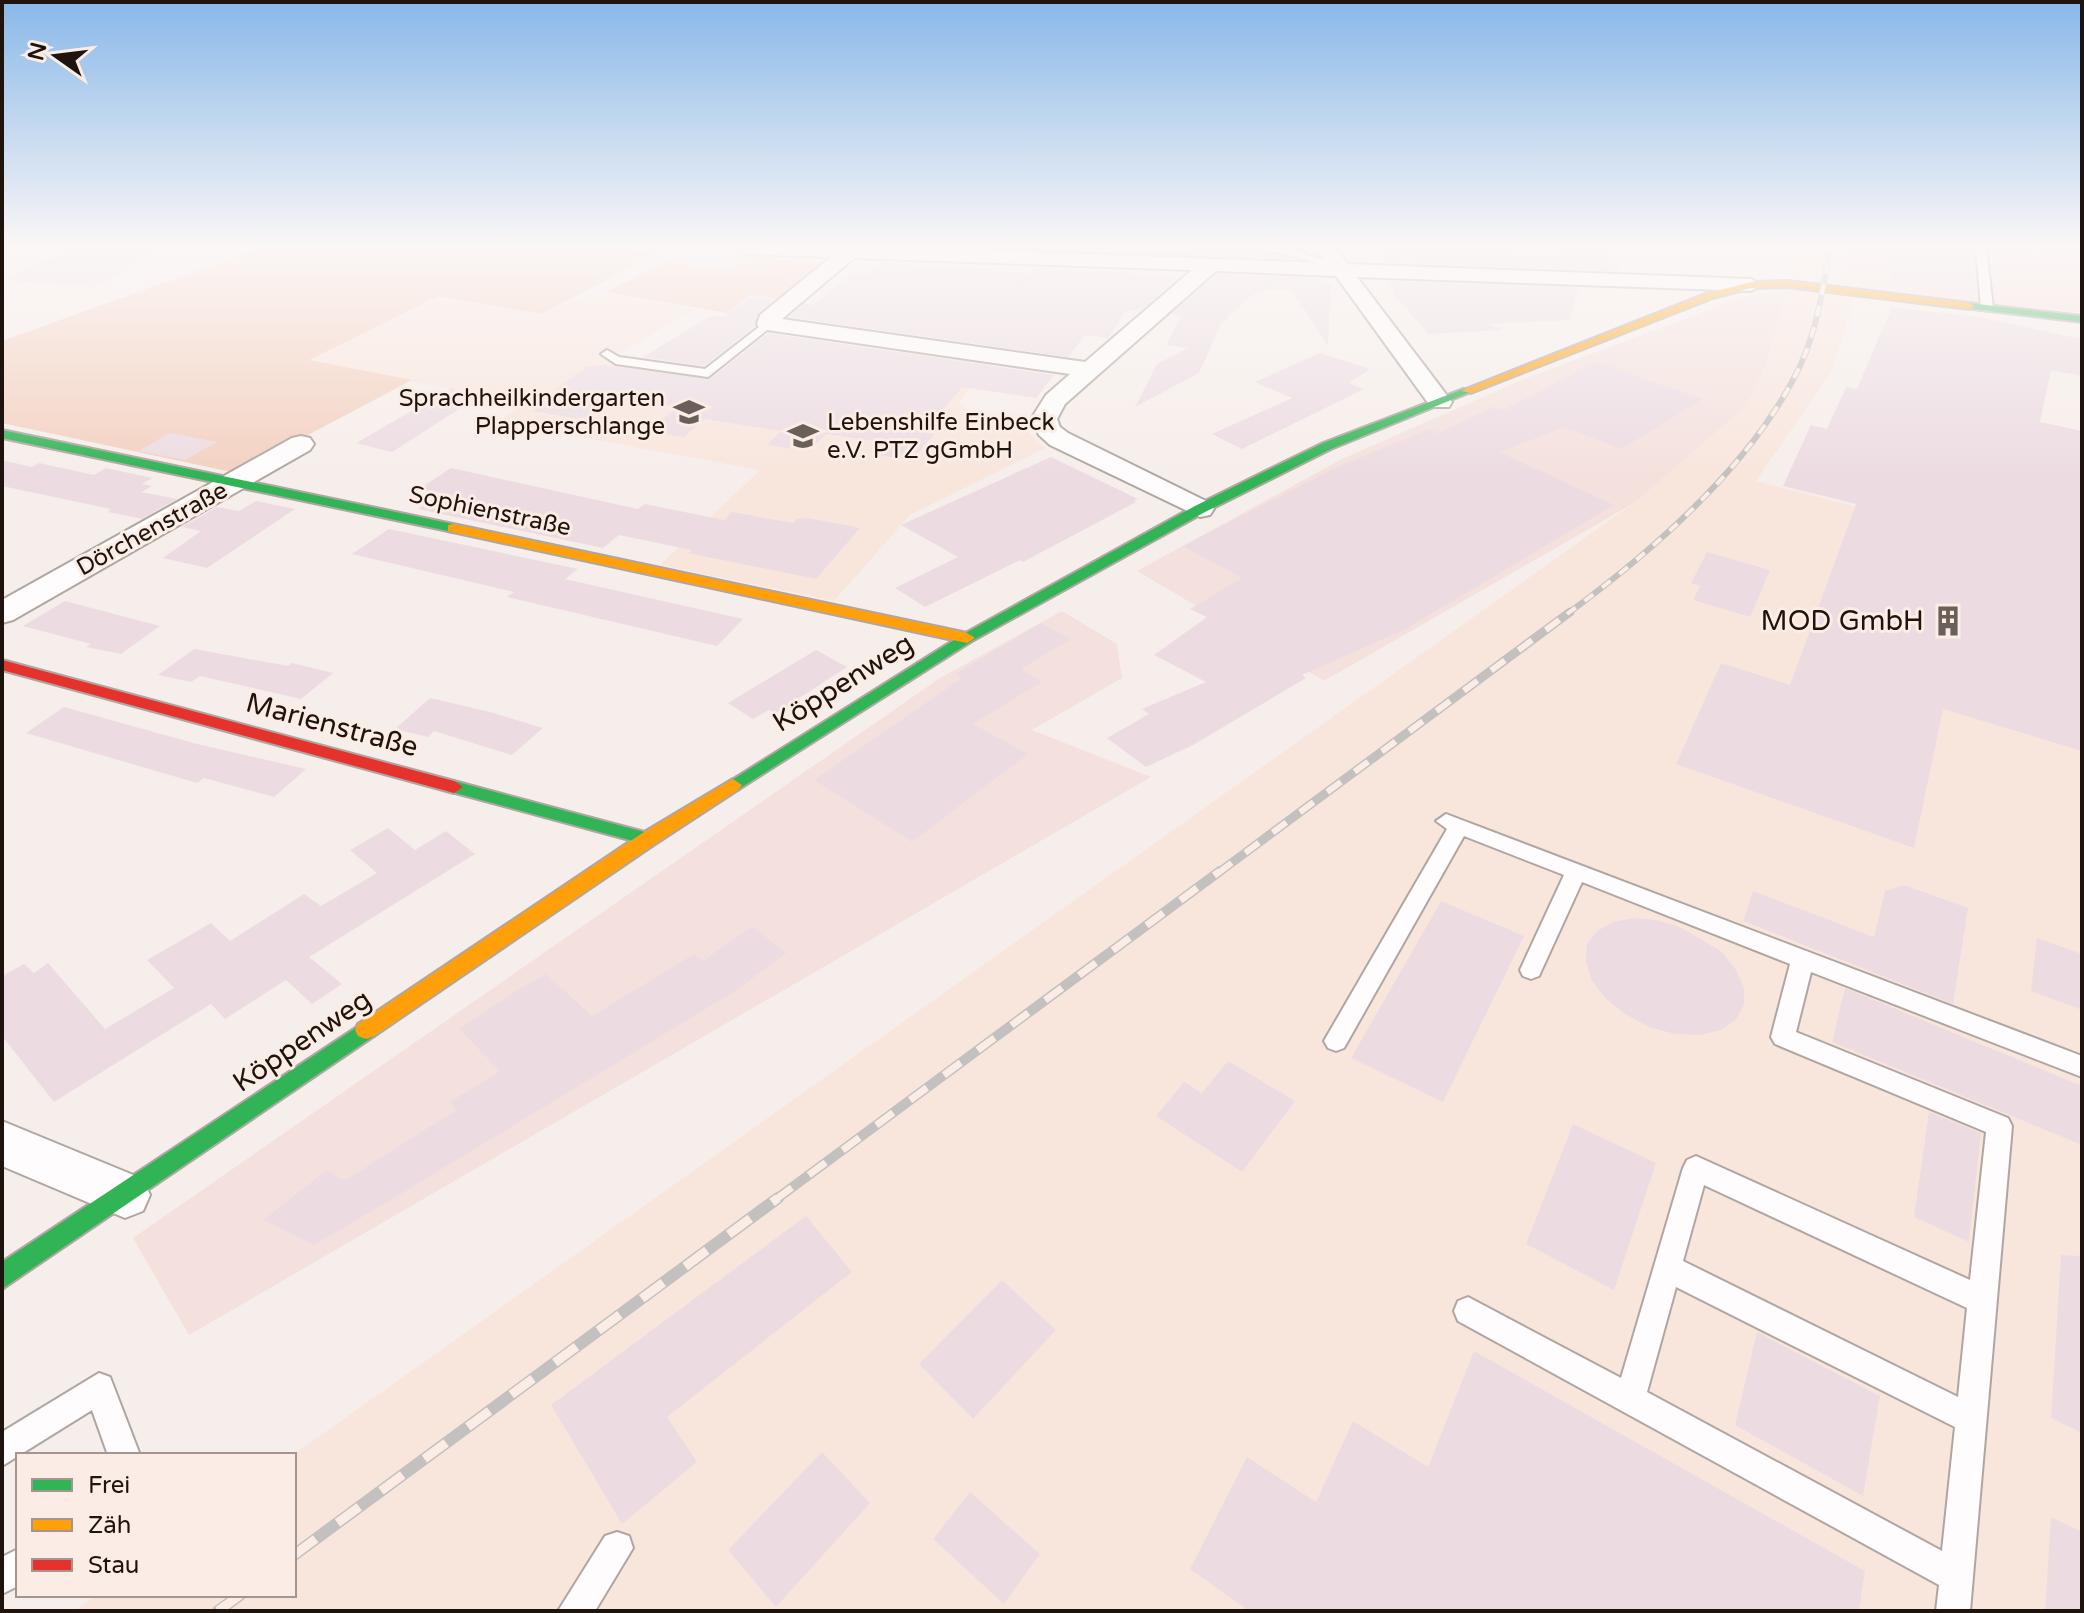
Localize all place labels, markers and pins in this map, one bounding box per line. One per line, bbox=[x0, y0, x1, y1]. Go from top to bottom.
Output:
place label: Sprachheilkindergarten Plapperschlange bbox=[399, 384, 665, 441]
school or university icon: Sprachheilkindergarten Plapperschlange bbox=[672, 395, 706, 429]
place label: Lebenshilfe Einbeck e.V. PTZ gGmbH bbox=[827, 408, 1055, 465]
school or university icon: Lebenshilfe Einbeck e.V. PTZ gGmbH bbox=[786, 419, 820, 453]
place label: MOD GmbH bbox=[1761, 604, 1924, 638]
building icon: MOD GmbH bbox=[1931, 604, 1965, 638]

